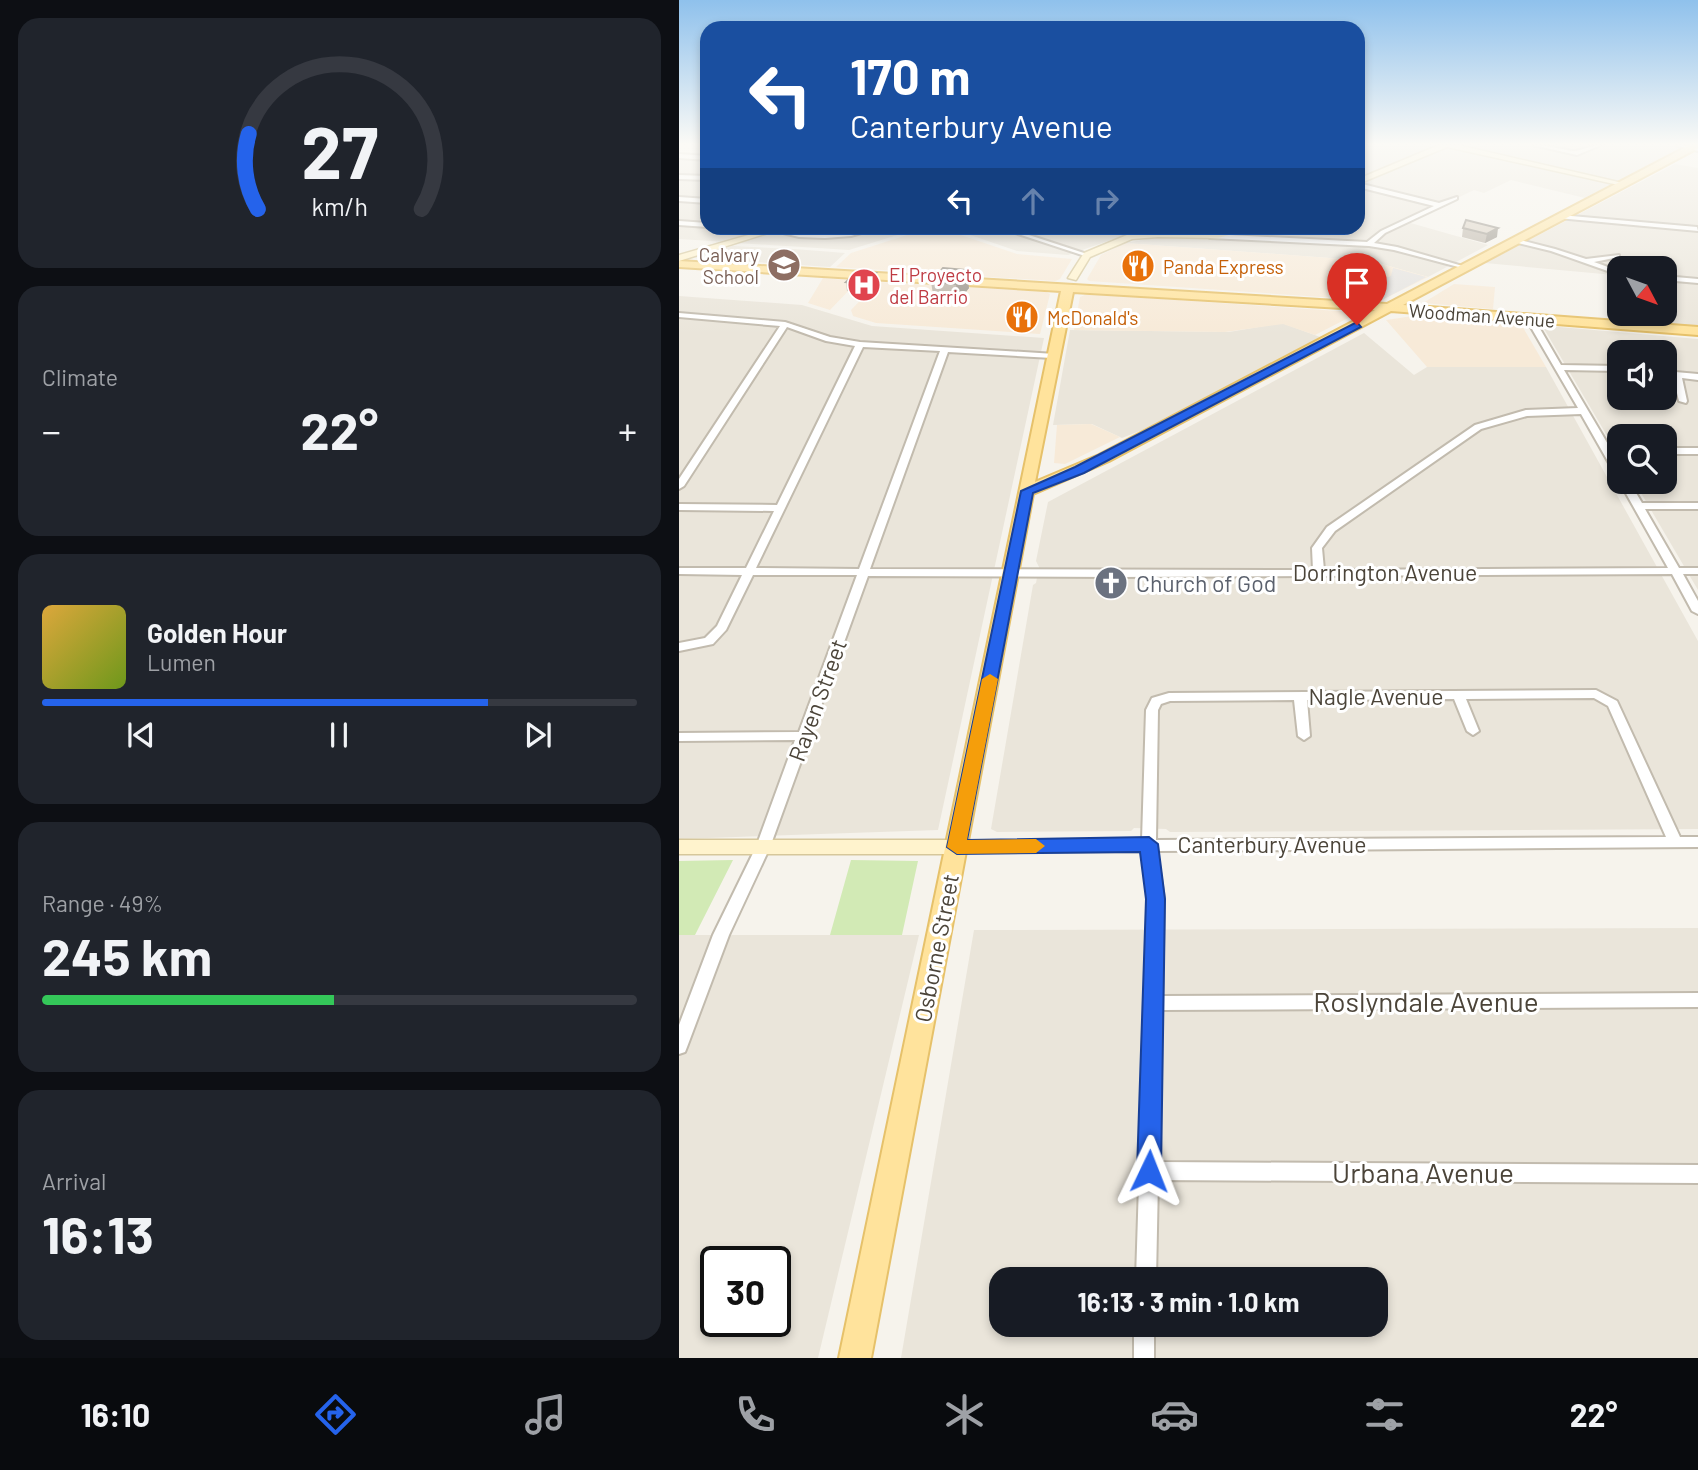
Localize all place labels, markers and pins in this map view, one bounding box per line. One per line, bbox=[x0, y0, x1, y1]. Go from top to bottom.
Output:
place label: Calvary School bbox=[699, 243, 759, 288]
school or university icon: Calvary School bbox=[765, 246, 803, 284]
restaurant icon: Panda Express bbox=[1119, 247, 1157, 285]
pin bbox=[1327, 253, 1387, 325]
place label: Panda Express bbox=[1163, 255, 1284, 278]
place label: El Proyecto del Barrio bbox=[889, 263, 982, 308]
hospital icon: El Proyecto del Barrio bbox=[845, 266, 883, 304]
restaurant icon: McDonald's bbox=[1003, 298, 1041, 336]
place label: McDonald's bbox=[1047, 306, 1138, 329]
church icon: Church of God bbox=[1092, 564, 1130, 602]
place label: Church of God bbox=[1136, 569, 1276, 597]

